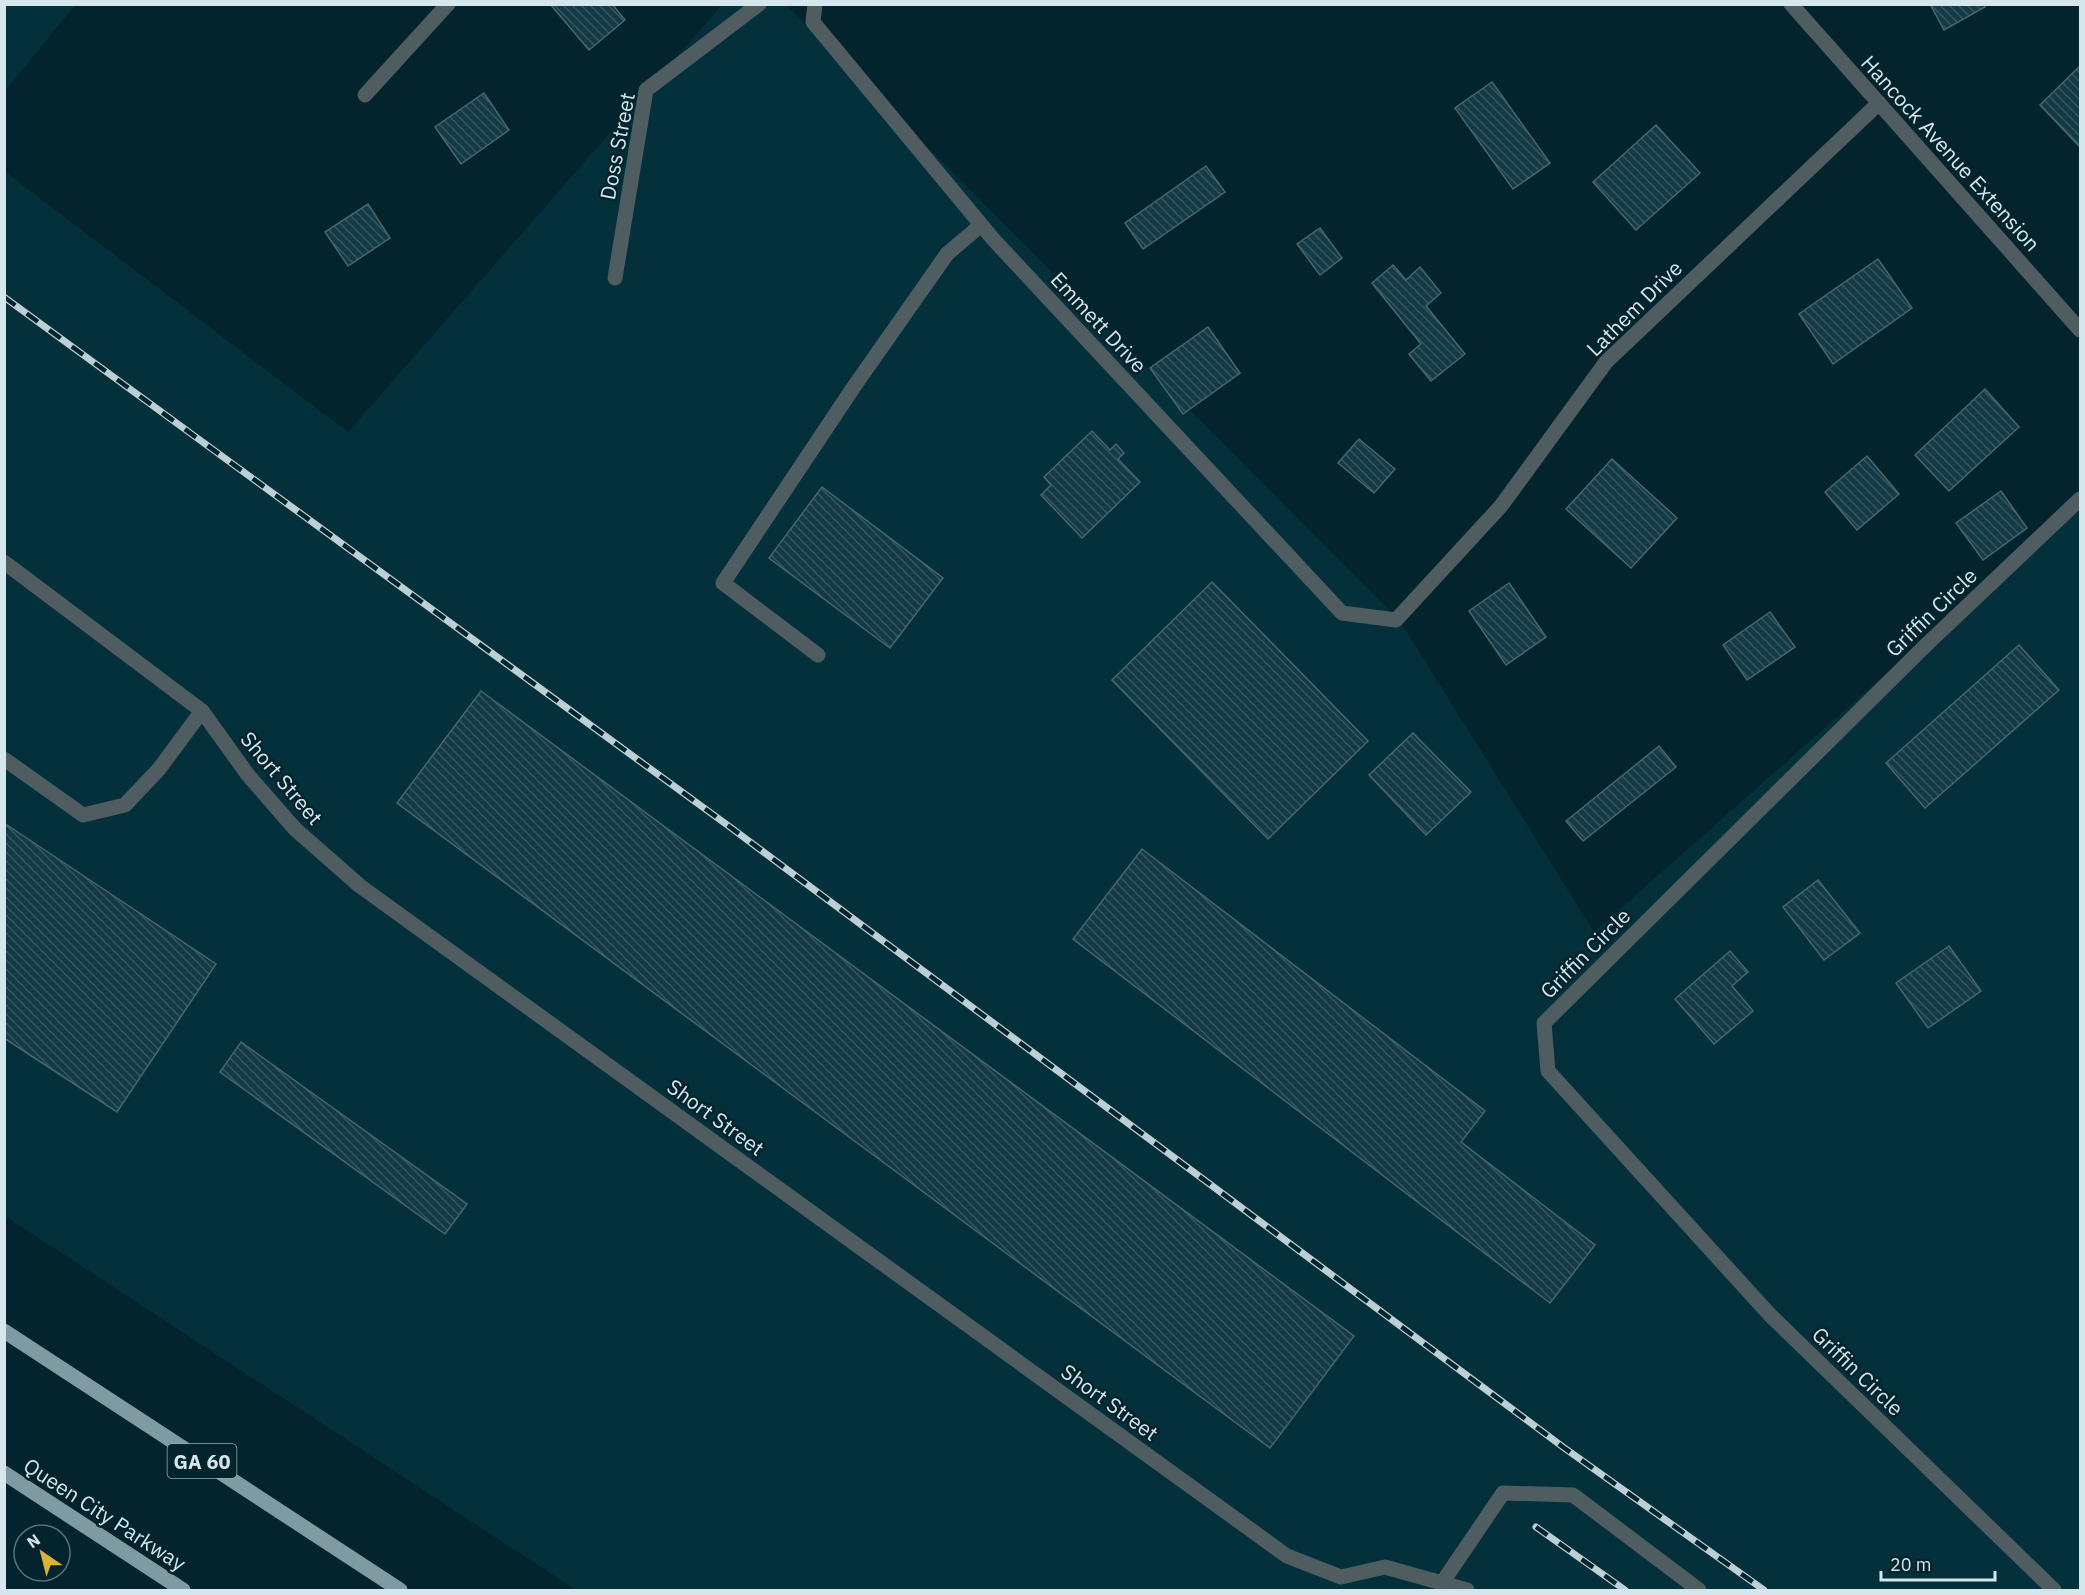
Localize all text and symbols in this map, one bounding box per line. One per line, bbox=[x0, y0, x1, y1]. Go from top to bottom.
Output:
street label: Hancock Avenue Extension bbox=[1855, 49, 2047, 257]
street label: Doss Street bbox=[593, 90, 641, 202]
street label: Lathem Drive bbox=[1580, 254, 1688, 362]
street label: Emmett Drive bbox=[1045, 265, 1153, 379]
street label: Griffin Circle bbox=[1879, 561, 1983, 663]
street label: Short Street bbox=[235, 725, 329, 831]
street label: Griffin Circle bbox=[1534, 902, 1636, 1004]
street label: Short Street bbox=[662, 1072, 770, 1162]
street label: Griffin Circle bbox=[1806, 1320, 1910, 1422]
street label: Short Street bbox=[1056, 1357, 1164, 1447]
road number: GA 60 bbox=[168, 1444, 236, 1478]
street label: Queen City Parkway bbox=[19, 1451, 192, 1577]
north arrow bbox=[12, 1523, 72, 1583]
text: N bbox=[23, 1529, 44, 1552]
scale bar bbox=[1881, 1544, 1995, 1582]
text: 20 m bbox=[1890, 1553, 1932, 1576]

